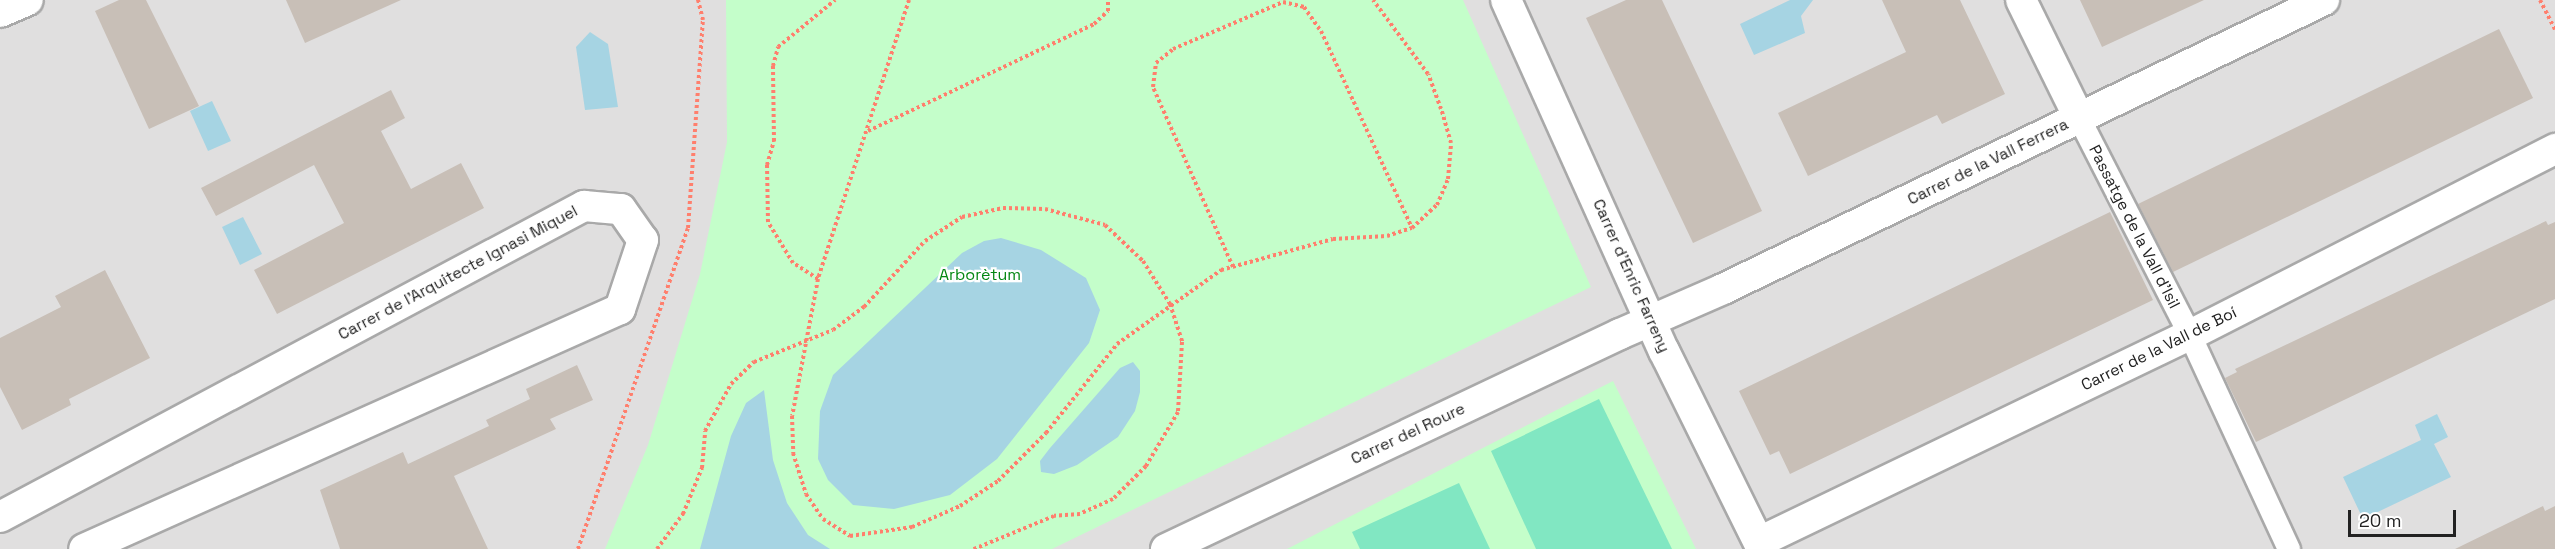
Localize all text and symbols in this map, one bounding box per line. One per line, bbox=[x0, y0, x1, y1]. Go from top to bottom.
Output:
street label: Carrer de la Vall Ferrera bbox=[1904, 115, 2072, 209]
street label: Passatge de la Vall d'Isil bbox=[2084, 142, 2184, 312]
street label: Carrer d'Enric Farreny bbox=[1588, 196, 1674, 356]
street label: Carrer de l'Arquitecte Ignasi Miquel bbox=[335, 202, 581, 344]
park label: Arborètum bbox=[939, 265, 1021, 285]
street label: Carrer de la Vall de Boí bbox=[2078, 303, 2240, 395]
street label: Carrer del Roure bbox=[1348, 399, 1468, 469]
scale bar bbox=[2351, 498, 2459, 536]
text: 20 m bbox=[2359, 509, 2402, 532]

